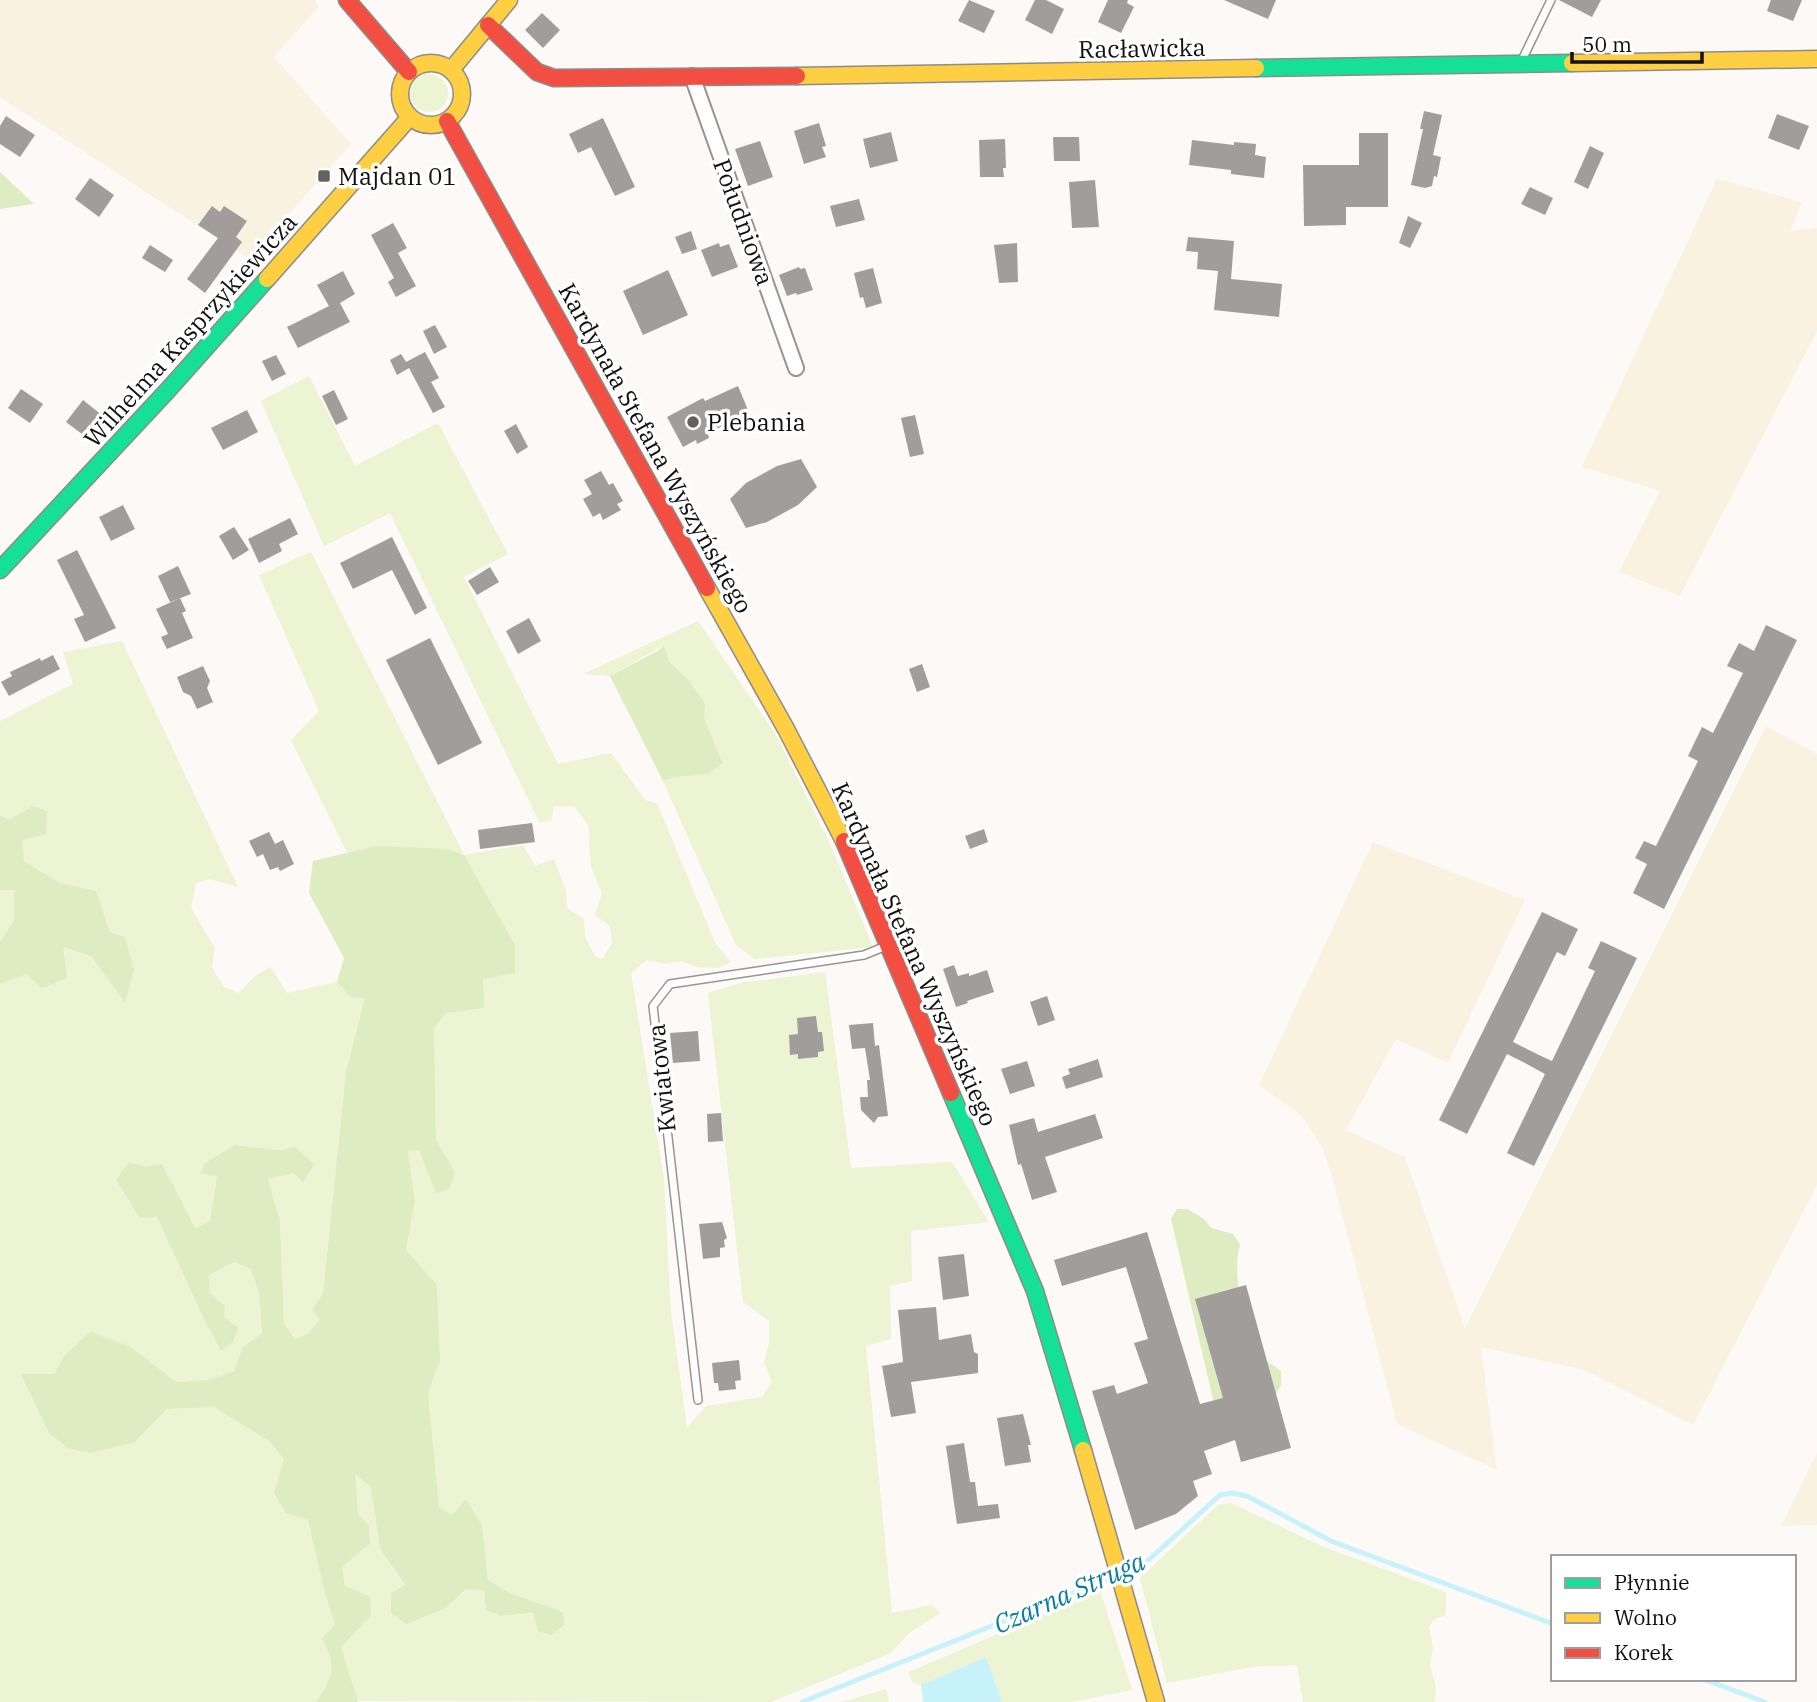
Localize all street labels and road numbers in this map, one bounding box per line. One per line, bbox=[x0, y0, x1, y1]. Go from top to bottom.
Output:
street label: Racławicka bbox=[1078, 31, 1206, 65]
street label: Południowa bbox=[706, 154, 782, 290]
street label: Wilhelma Kasprzykiewicza bbox=[76, 206, 304, 454]
street label: Kardynała Stefana Wyszyńskiego bbox=[552, 277, 760, 619]
street label: Kardynała Stefana Wyszyńskiego bbox=[825, 777, 1005, 1131]
street label: Kwiatowa bbox=[639, 1022, 683, 1134]

